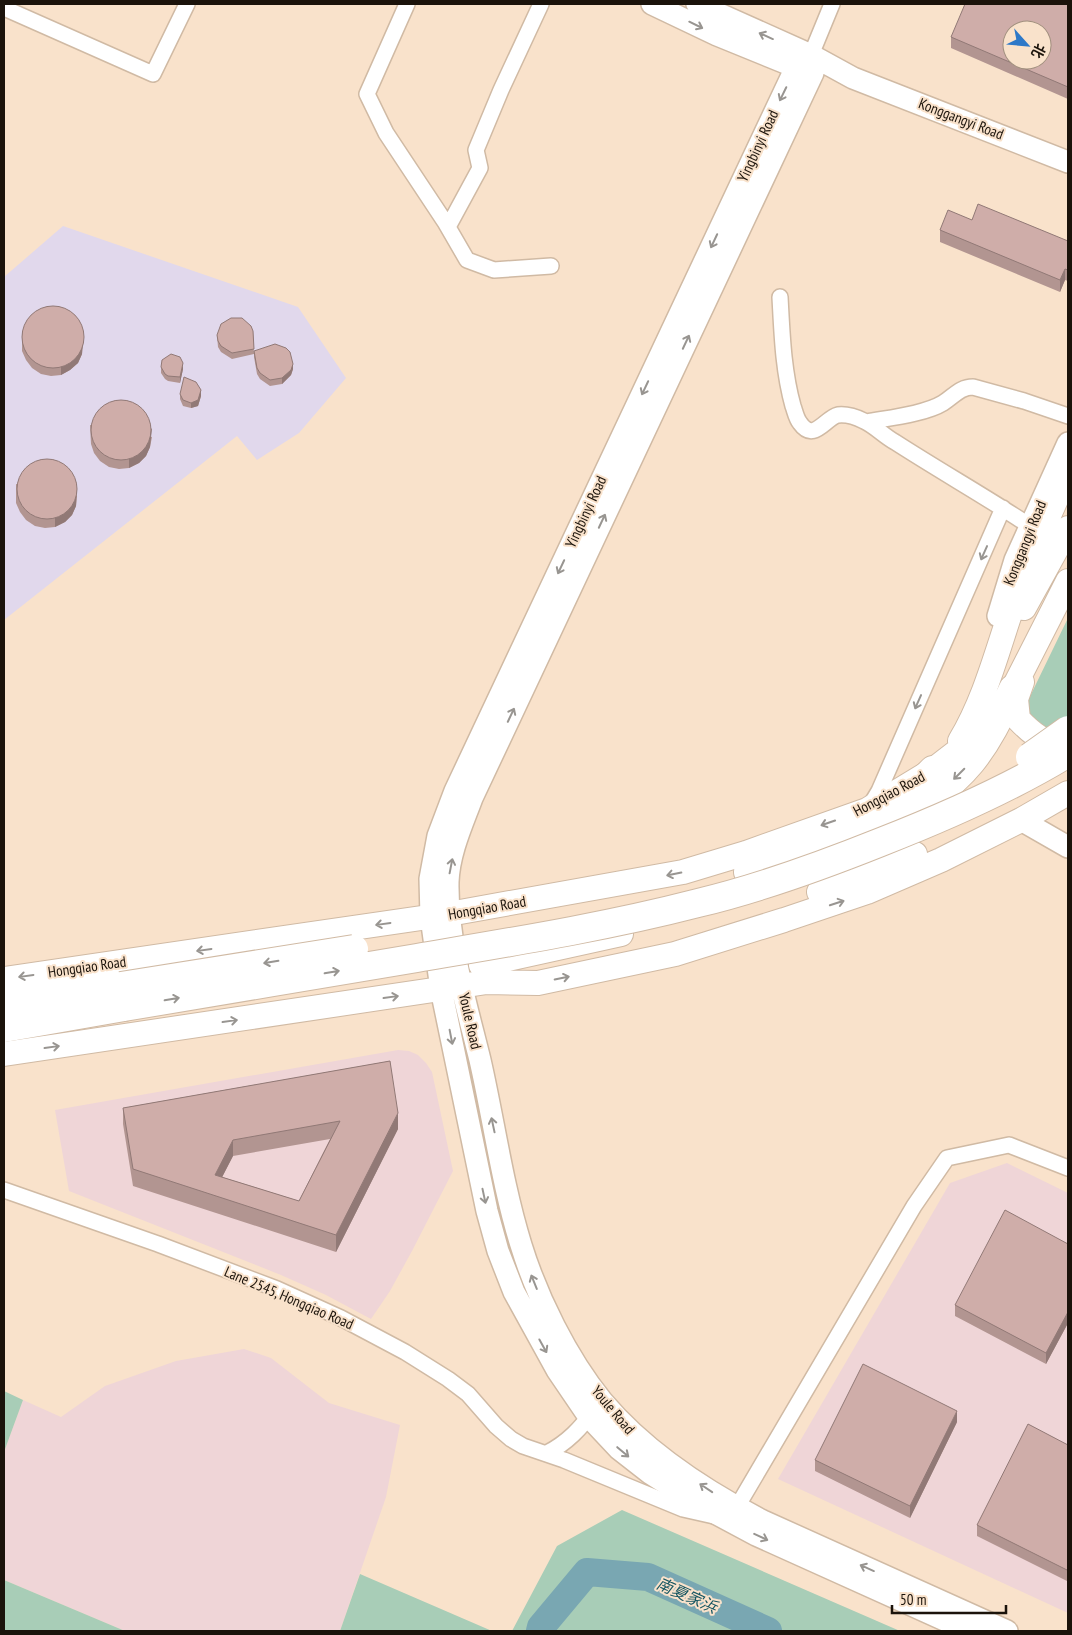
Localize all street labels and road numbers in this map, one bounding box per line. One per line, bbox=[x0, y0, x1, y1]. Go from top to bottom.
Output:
street label: Konggangyi Road bbox=[916, 94, 1006, 143]
street label: Yingbinyi Road bbox=[733, 107, 782, 185]
street label: Yingbinyi Road bbox=[561, 473, 610, 551]
street label: Konggangyi Road bbox=[999, 498, 1050, 588]
street label: Hongqiao Road bbox=[850, 767, 928, 820]
street label: Hongqiao Road bbox=[447, 891, 527, 924]
street label: Hongqiao Road bbox=[47, 952, 127, 981]
street label: Youle Road bbox=[455, 991, 486, 1051]
street label: Lane 2545, Hongqiao Road bbox=[222, 1262, 357, 1333]
street label: Youle Road bbox=[588, 1382, 639, 1438]

